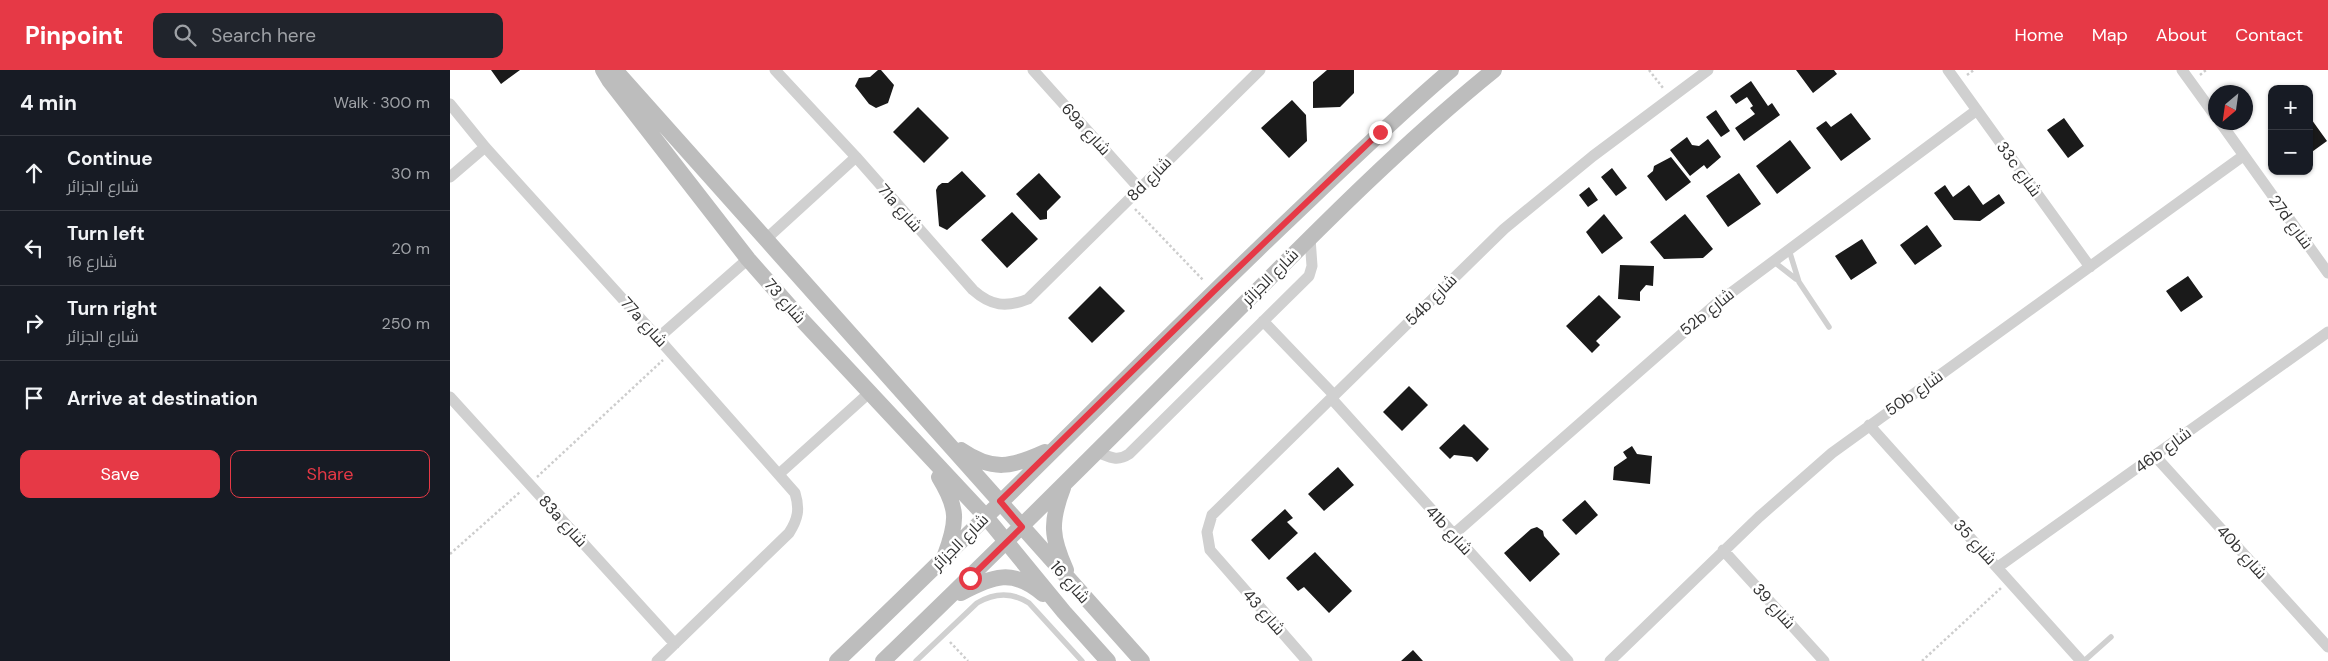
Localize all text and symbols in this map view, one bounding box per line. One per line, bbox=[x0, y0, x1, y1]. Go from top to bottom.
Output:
search box bbox=[153, 13, 503, 58]
text: Pinpoint bbox=[25, 20, 123, 51]
icon: search bbox=[171, 21, 199, 49]
text: Search here bbox=[211, 23, 316, 48]
text: Home bbox=[2014, 23, 2064, 47]
text: Map bbox=[2092, 23, 2128, 47]
text: About bbox=[2156, 23, 2207, 47]
text: Contact bbox=[2235, 23, 2303, 47]
north arrow bbox=[2208, 85, 2253, 130]
map controls bbox=[2268, 85, 2313, 175]
button: + bbox=[2268, 85, 2313, 130]
text: 4 min bbox=[20, 89, 77, 117]
text: Walk · 300 m bbox=[333, 92, 430, 113]
street label: 69a شارع bbox=[1056, 98, 1115, 160]
route end bbox=[1369, 121, 1392, 144]
button: − bbox=[2268, 130, 2313, 175]
street label: 33c شارع bbox=[1991, 137, 2046, 201]
text: Continue bbox=[67, 146, 153, 171]
street label: 8d شارع bbox=[1122, 152, 1177, 207]
icon: ahead bbox=[20, 159, 48, 187]
text: 30 m bbox=[391, 163, 430, 184]
text: شارع الجزائر bbox=[67, 176, 139, 197]
street label: 71a شارع bbox=[872, 179, 927, 237]
street label: 27d شارع bbox=[2264, 191, 2318, 254]
text: Turn left bbox=[67, 221, 145, 246]
icon: left bbox=[20, 234, 48, 262]
text: 20 m bbox=[391, 238, 430, 259]
street label: شارع الجزائر bbox=[1236, 244, 1304, 311]
text: شارع 16 bbox=[67, 251, 117, 272]
street label: 54b شارع bbox=[1401, 270, 1462, 331]
street label: شارع 73 bbox=[759, 274, 810, 328]
street label: 52b شارع bbox=[1676, 284, 1739, 341]
street label: 77a شارع bbox=[615, 292, 672, 352]
text: Turn right bbox=[67, 296, 157, 321]
icon: right bbox=[20, 309, 48, 337]
text: 250 m bbox=[382, 313, 430, 334]
text: شارع الجزائر bbox=[67, 326, 139, 347]
street label: 50b شارع bbox=[1881, 365, 1948, 421]
icon: arrive bbox=[20, 384, 48, 412]
text: Arrive at destination bbox=[67, 386, 258, 411]
street label: 46b شارع bbox=[2131, 422, 2196, 478]
button: Save bbox=[20, 450, 220, 498]
button: Share bbox=[230, 450, 430, 498]
street label: 83a شارع bbox=[533, 491, 592, 552]
street label: 41b شارع bbox=[1420, 501, 1477, 560]
street label: شارع الجزائر bbox=[926, 509, 994, 576]
street label: شارع 35 bbox=[1948, 515, 2001, 570]
street label: 40b شارع bbox=[2211, 520, 2272, 584]
street label: شارع 16 bbox=[1045, 556, 1094, 609]
route start bbox=[959, 567, 982, 590]
street label: شارع 39 bbox=[1747, 579, 1800, 634]
street label: شارع 43 bbox=[1237, 585, 1290, 640]

